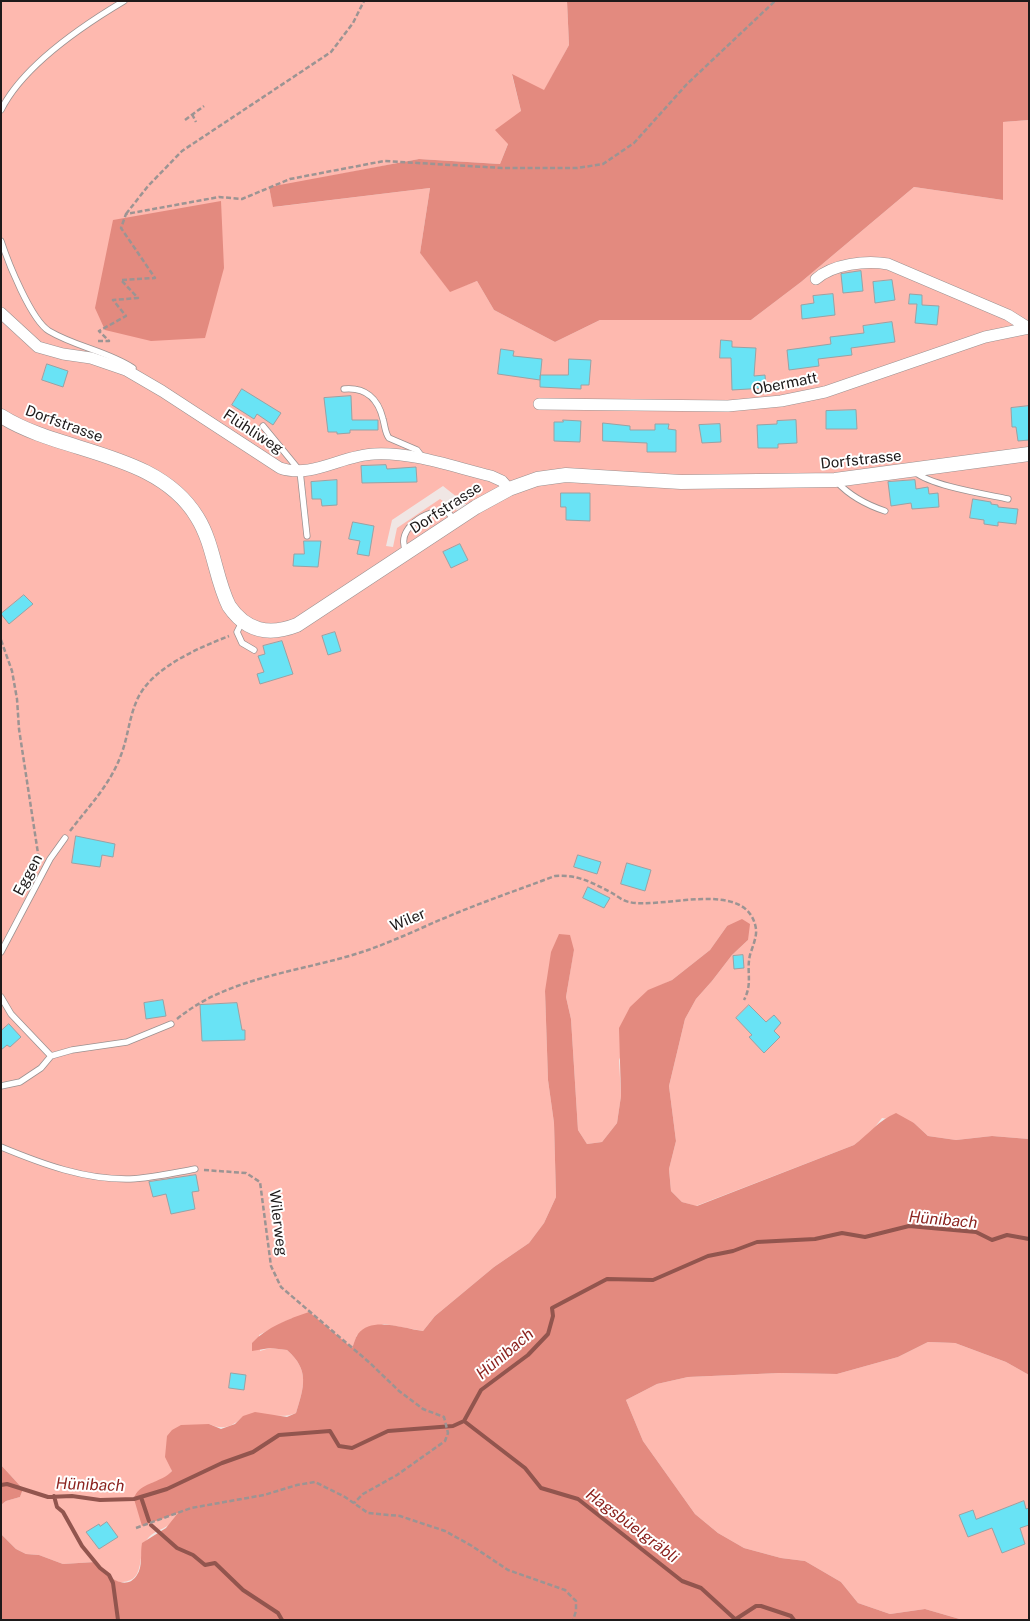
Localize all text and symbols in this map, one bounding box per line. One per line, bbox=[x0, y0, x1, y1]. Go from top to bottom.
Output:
street label: Obermatt bbox=[751, 369, 819, 399]
street label: Dorfstrasse bbox=[23, 402, 105, 446]
street label: Flühliweg bbox=[220, 406, 286, 458]
street label: Dorfstrasse bbox=[820, 447, 902, 473]
street label: Dorfstrasse bbox=[407, 478, 485, 538]
street label: Eggen bbox=[10, 851, 46, 899]
street label: Wiler bbox=[388, 905, 428, 935]
street label: Wilerweg bbox=[265, 1189, 291, 1257]
water label: Hünibach bbox=[908, 1207, 978, 1233]
water label: Hünibach bbox=[472, 1325, 538, 1383]
water label: Hünibach bbox=[55, 1474, 125, 1496]
water label: Hagsbüelgräbli bbox=[582, 1485, 682, 1567]

